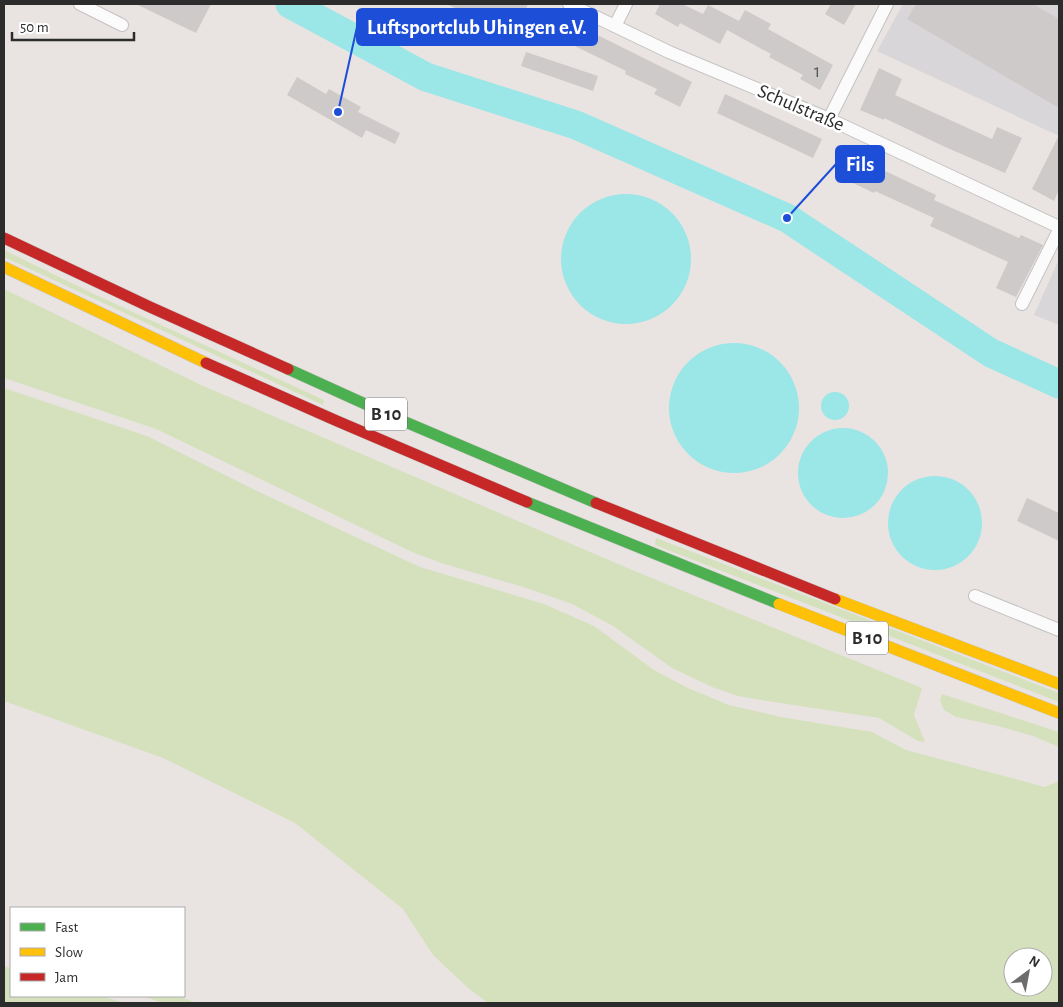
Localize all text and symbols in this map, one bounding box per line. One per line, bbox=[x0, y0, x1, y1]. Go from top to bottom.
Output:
callout: Luftsportclub Uhingen e.V. bbox=[357, 9, 597, 45]
scale bar bbox=[12, 10, 135, 42]
text: Luftsportclub Uhingen e.V. bbox=[367, 17, 587, 38]
text: 50 m bbox=[20, 20, 49, 35]
house number: 1 bbox=[814, 63, 820, 81]
street label: Schulstraße bbox=[755, 81, 847, 135]
callout: Fils bbox=[836, 146, 884, 182]
text: Fils bbox=[846, 154, 874, 175]
road number: B 10 bbox=[365, 398, 407, 430]
road number: B 10 bbox=[846, 622, 888, 654]
legend bbox=[10, 907, 185, 997]
text: Fast bbox=[55, 920, 79, 935]
text: Slow bbox=[55, 945, 83, 960]
north arrow bbox=[1003, 947, 1053, 997]
text: N bbox=[1027, 953, 1042, 970]
text: Jam bbox=[55, 970, 78, 985]

